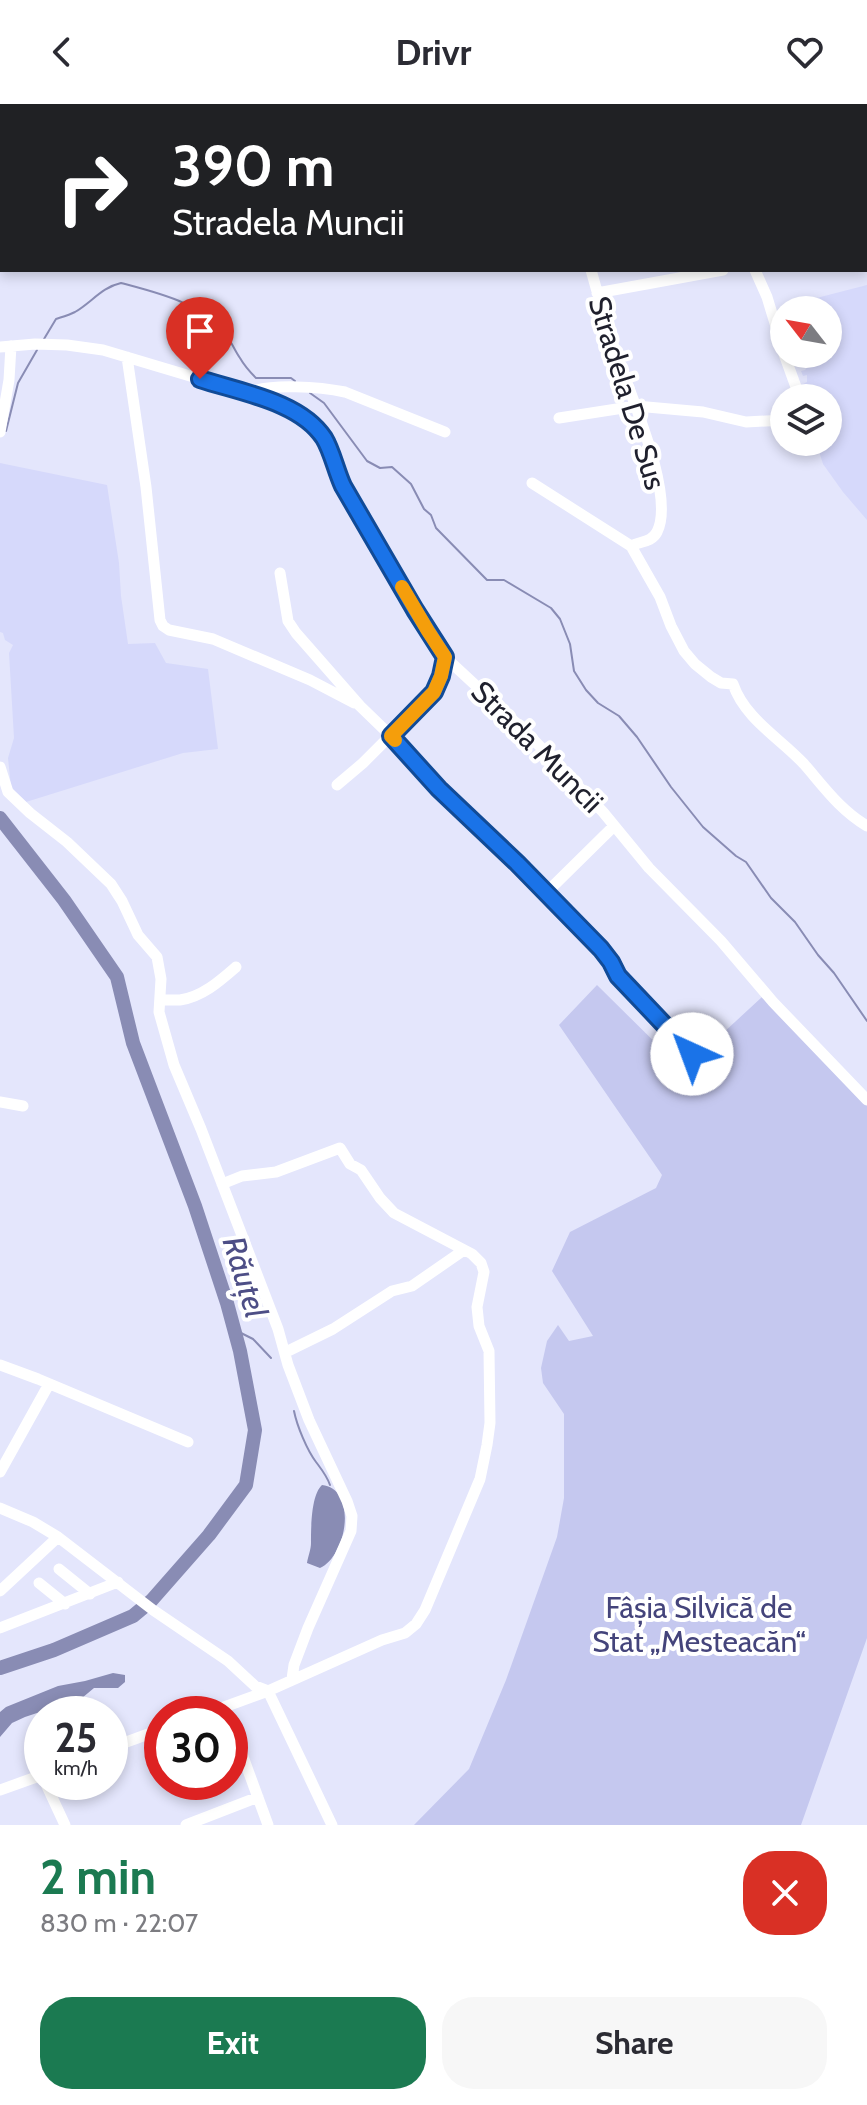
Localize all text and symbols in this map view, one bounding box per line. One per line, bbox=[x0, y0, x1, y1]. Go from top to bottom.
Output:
icon: back bbox=[40, 30, 84, 74]
text: Drivr bbox=[396, 30, 471, 74]
icon: heart bbox=[783, 30, 827, 74]
text: 390 m bbox=[172, 132, 334, 200]
icon: right bbox=[40, 136, 144, 240]
text: Stradela Muncii bbox=[172, 200, 405, 244]
street label: Stradela De Sus bbox=[581, 292, 674, 494]
north arrow bbox=[770, 296, 842, 368]
map controls bbox=[770, 296, 842, 456]
pin bbox=[166, 297, 234, 379]
icon: arrive bbox=[178, 309, 222, 353]
button: layers bbox=[770, 384, 842, 456]
street label: Strada Muncii bbox=[464, 673, 611, 820]
position arrow bbox=[650, 1012, 734, 1096]
water label: Răuțel bbox=[215, 1231, 276, 1323]
park label: Fâșia Silvică de Stat „Mesteacăn“ bbox=[592, 1589, 806, 1660]
speed limit sign: 30 bbox=[144, 1696, 248, 1800]
text: 25 bbox=[55, 1713, 97, 1762]
text: km/h bbox=[54, 1756, 98, 1780]
text: 2 min bbox=[40, 1848, 156, 1906]
button: close bbox=[743, 1851, 827, 1935]
text: 830 m · 22:07 bbox=[40, 1907, 198, 1939]
button: Exit bbox=[40, 1997, 426, 2089]
button: Share bbox=[442, 1997, 827, 2089]

